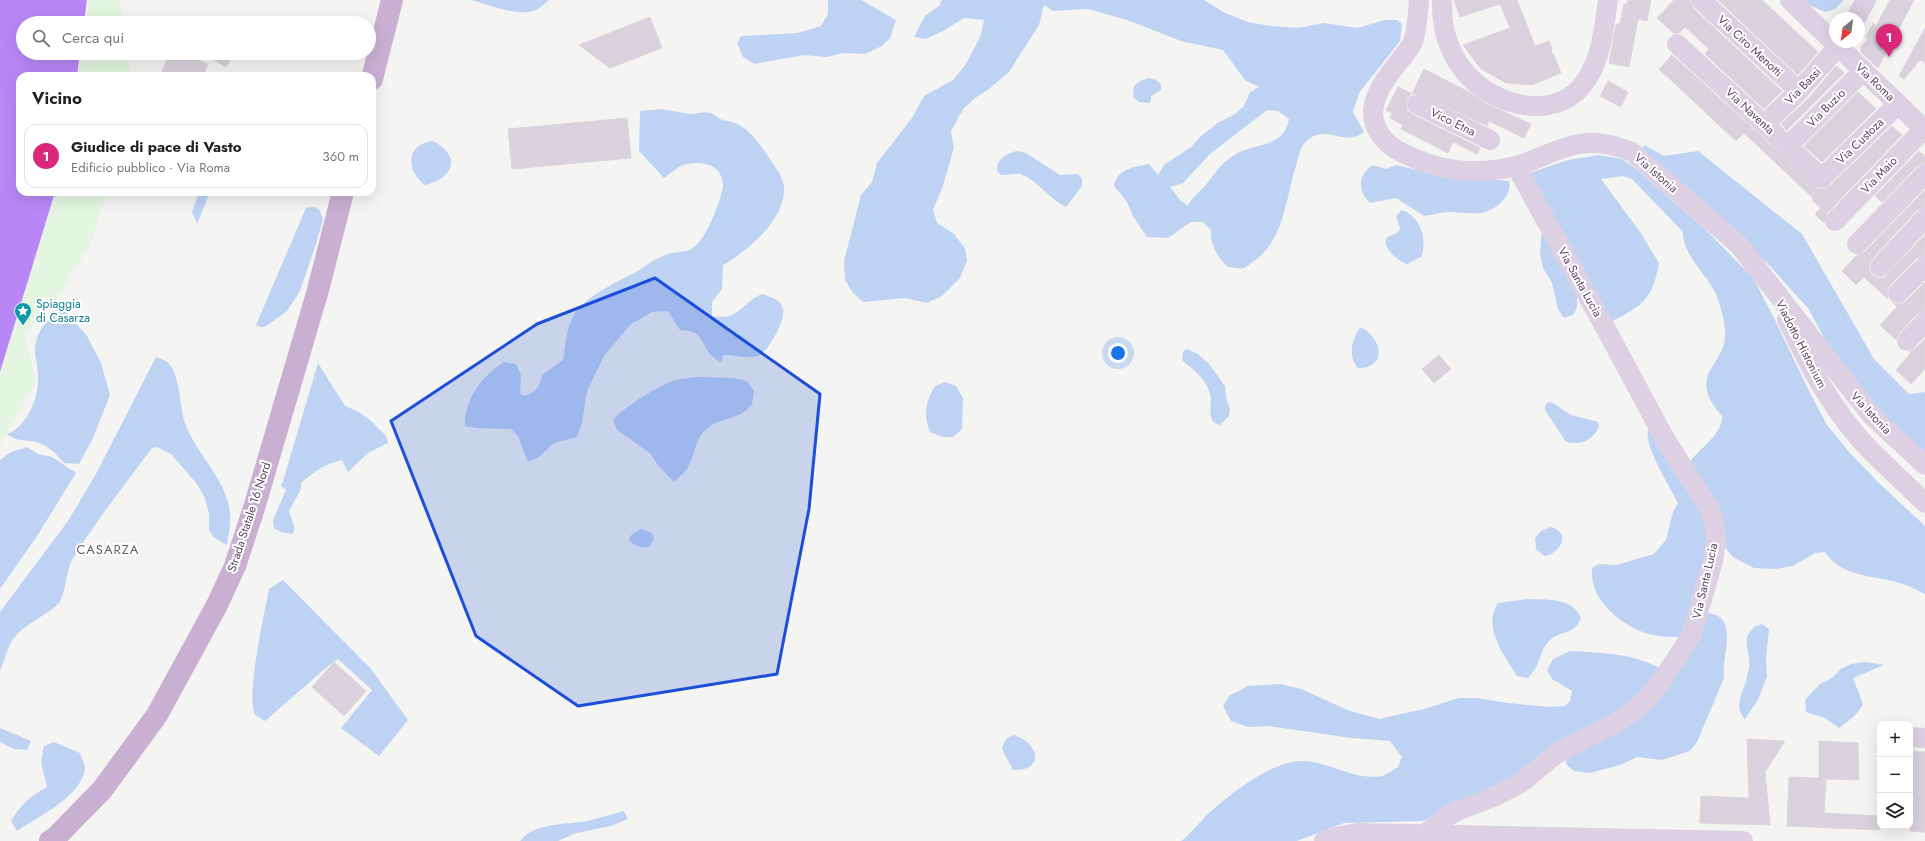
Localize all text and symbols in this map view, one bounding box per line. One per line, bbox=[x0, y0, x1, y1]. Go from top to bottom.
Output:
street label: Via Ciro Menotti bbox=[1713, 11, 1787, 81]
north arrow bbox=[1829, 12, 1865, 48]
search box bbox=[16, 16, 376, 60]
pin: 1 bbox=[1876, 24, 1902, 57]
icon: search bbox=[30, 27, 52, 49]
text: Cerca qui bbox=[62, 27, 124, 49]
street label: Via Roma bbox=[1851, 59, 1899, 106]
street label: Via Bassi bbox=[1781, 63, 1825, 109]
street label: Via Naventa bbox=[1721, 83, 1779, 139]
street label: Via Buzio bbox=[1802, 84, 1850, 132]
text: Vicino bbox=[32, 86, 82, 110]
street label: Vico Etna bbox=[1427, 103, 1479, 141]
street label: Via Custoza bbox=[1832, 113, 1888, 168]
text: Giudice di pace di Vasto bbox=[71, 136, 242, 158]
text: 1 bbox=[43, 147, 49, 166]
text: 360 m bbox=[323, 147, 359, 166]
street label: Via Istonia bbox=[1630, 149, 1682, 197]
street label: Via Maio bbox=[1857, 152, 1902, 198]
text: Edificio pubblico · Via Roma bbox=[71, 158, 230, 177]
street label: Via Santa Lucia bbox=[1553, 244, 1607, 320]
place label: Spiaggia di Casarza bbox=[36, 295, 90, 327]
street label: Viadotto Histonium bbox=[1771, 297, 1831, 391]
place icon: Spiaggia di Casarza bbox=[13, 301, 33, 326]
your location bbox=[1108, 343, 1128, 363]
street label: Via Istonia bbox=[1846, 388, 1896, 439]
street label: Strada Statale 16 Nord bbox=[223, 460, 275, 574]
district label: CASARZA bbox=[77, 540, 139, 559]
street label: Via Santa Lucia bbox=[1688, 541, 1723, 621]
map controls bbox=[1877, 721, 1913, 829]
button: + bbox=[1877, 721, 1913, 757]
button: − bbox=[1877, 757, 1913, 793]
button: layers bbox=[1877, 793, 1913, 829]

